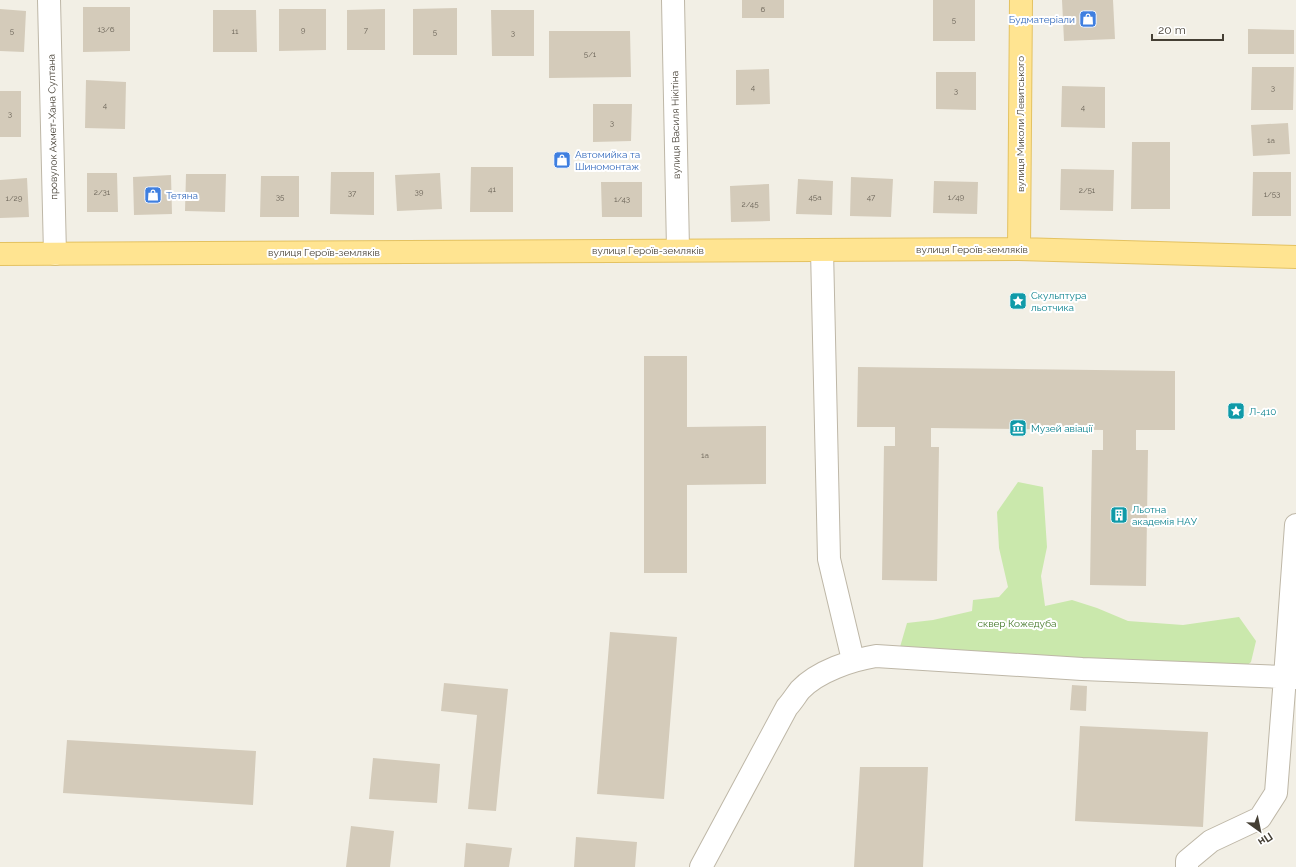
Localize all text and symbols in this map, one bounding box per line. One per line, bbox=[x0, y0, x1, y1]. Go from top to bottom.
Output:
house number: 6 bbox=[761, 4, 766, 14]
shop icon: Будматеріали bbox=[1078, 9, 1098, 29]
place label: Будматеріали bbox=[1009, 14, 1075, 25]
house number: 5 bbox=[952, 15, 957, 25]
scale bar bbox=[1152, 16, 1223, 42]
text: 20 m bbox=[1158, 23, 1186, 37]
house number: 13/6 bbox=[97, 24, 115, 34]
house number: 9 bbox=[301, 25, 306, 35]
house number: 7 bbox=[364, 25, 369, 35]
house number: 5 bbox=[10, 26, 15, 36]
house number: 11 bbox=[232, 26, 239, 36]
house number: 5 bbox=[433, 27, 438, 37]
house number: 3 bbox=[511, 28, 515, 38]
house number: 5/1 bbox=[584, 49, 597, 59]
street label: провулок Ахмет-Хана Султана bbox=[46, 54, 59, 200]
street label: вулиця Миколи Левитського bbox=[1015, 56, 1026, 192]
street label: вулиця Василя Нікітіна bbox=[669, 71, 682, 179]
house number: 4 bbox=[751, 82, 756, 92]
house number: 3 bbox=[1271, 83, 1275, 93]
house number: 3 bbox=[954, 86, 958, 96]
house number: 4 bbox=[103, 100, 108, 110]
house number: 4 bbox=[1081, 102, 1086, 112]
house number: 3 bbox=[8, 109, 12, 119]
house number: 3 bbox=[610, 118, 614, 128]
house number: 1а bbox=[1267, 135, 1275, 145]
place label: Автомийка та Шиномонтаж bbox=[575, 149, 640, 172]
shop icon: Автомийка та Шиномонтаж bbox=[552, 150, 572, 170]
house number: 41 bbox=[488, 184, 496, 194]
shop icon: Тетяна bbox=[143, 185, 163, 205]
house number: 2/51 bbox=[1079, 185, 1096, 195]
house number: 2/31 bbox=[94, 187, 111, 197]
house number: 39 bbox=[415, 187, 424, 197]
house number: 37 bbox=[348, 188, 357, 198]
house number: 1/53 bbox=[1264, 189, 1280, 199]
place label: Тетяна bbox=[166, 190, 198, 201]
house number: 35 bbox=[276, 192, 285, 202]
house number: 45а bbox=[808, 192, 822, 202]
house number: 47 bbox=[867, 192, 876, 202]
house number: 1/49 bbox=[948, 192, 965, 202]
house number: 1/29 bbox=[6, 193, 23, 203]
house number: 1/43 bbox=[614, 194, 630, 204]
house number: 2/45 bbox=[742, 199, 759, 209]
street label: вулиця Героїв-земляків bbox=[916, 244, 1028, 255]
street label: вулиця Героїв-земляків bbox=[592, 245, 704, 256]
street label: вулиця Героїв-земляків bbox=[268, 247, 380, 258]
place label: Скульптура льотчика bbox=[1031, 290, 1087, 313]
place icon: Скульптура льотчика bbox=[1008, 291, 1028, 311]
place icon: Л-410 bbox=[1226, 401, 1246, 421]
place label: Л-410 bbox=[1249, 406, 1276, 417]
museum icon: Музей авіації bbox=[1008, 418, 1028, 438]
place label: Музей авіації bbox=[1031, 423, 1094, 434]
house number: 1а bbox=[701, 450, 709, 460]
place label: Льотна академія НАУ bbox=[1132, 504, 1198, 527]
building icon: Льотна академія НАУ bbox=[1109, 505, 1129, 525]
park label: сквер Кожедуба bbox=[977, 618, 1057, 629]
north arrow bbox=[1240, 811, 1280, 851]
text: Пн bbox=[1255, 830, 1275, 848]

